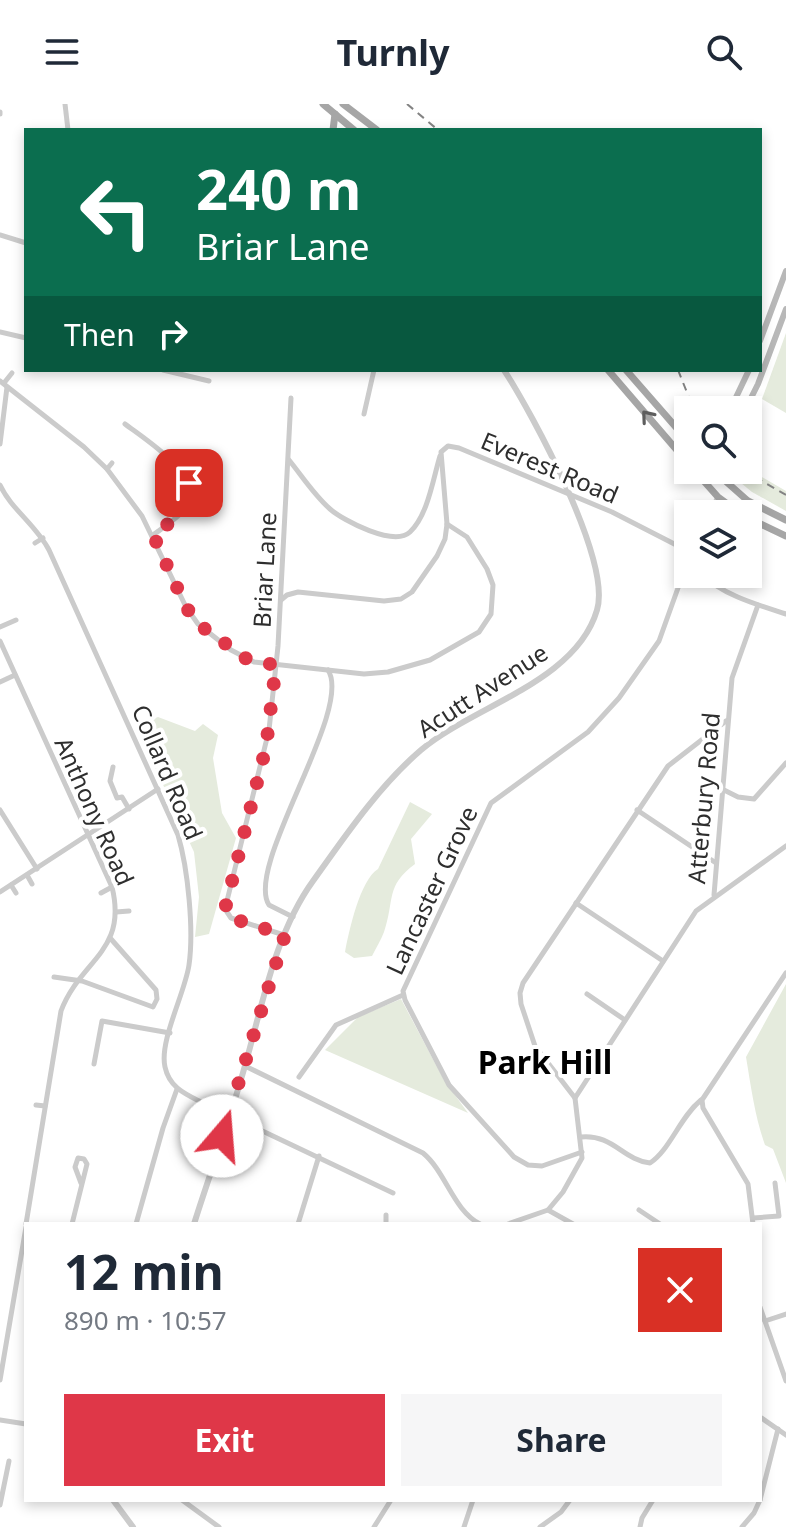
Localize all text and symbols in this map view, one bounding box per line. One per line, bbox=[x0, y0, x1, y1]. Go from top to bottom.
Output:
text: Turnly bbox=[336, 28, 450, 77]
icon: menu bbox=[40, 30, 84, 74]
icon: search bbox=[702, 30, 746, 74]
text: 240 m bbox=[196, 150, 361, 226]
icon: left bbox=[64, 160, 168, 264]
text: Briar Lane bbox=[196, 222, 370, 271]
icon: right bbox=[151, 312, 195, 356]
text: Then bbox=[64, 314, 135, 355]
map controls bbox=[674, 396, 762, 588]
button: search bbox=[674, 396, 762, 484]
one-way arrow bbox=[642, 411, 657, 426]
street label: Everest Road bbox=[476, 423, 624, 511]
pin bbox=[155, 449, 223, 517]
icon: arrive bbox=[167, 461, 211, 505]
button: layers bbox=[674, 500, 762, 588]
street label: Briar Lane bbox=[244, 511, 284, 629]
street label: Acutt Avenue bbox=[410, 635, 554, 745]
street label: Collard Road bbox=[125, 699, 211, 845]
street label: Atterbury Road bbox=[679, 711, 727, 885]
street label: Anthony Road bbox=[48, 732, 142, 890]
street label: Lancaster Grove bbox=[378, 800, 484, 980]
district label: Park Hill bbox=[478, 1040, 612, 1083]
position arrow bbox=[180, 1094, 264, 1178]
text: 12 min bbox=[64, 1239, 224, 1304]
button: close bbox=[638, 1248, 722, 1332]
text: 890 m · 10:57 bbox=[64, 1302, 227, 1338]
button: Exit bbox=[64, 1394, 385, 1486]
button: Share bbox=[401, 1394, 722, 1486]

